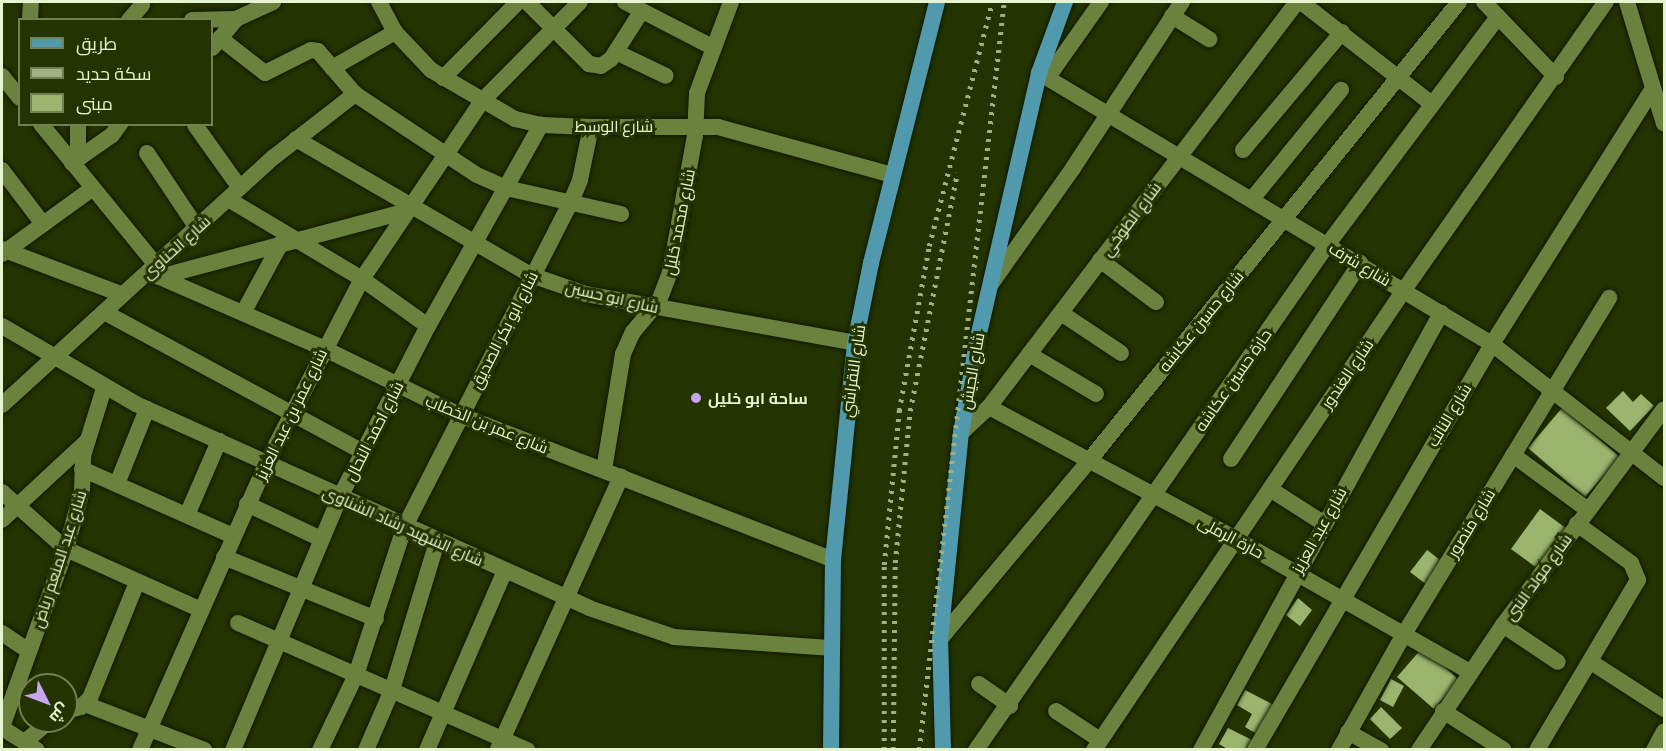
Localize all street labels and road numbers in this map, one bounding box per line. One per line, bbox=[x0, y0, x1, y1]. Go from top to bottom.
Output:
street label: شارع الوسط bbox=[575, 116, 653, 136]
street label: شارع محمد خليل bbox=[659, 167, 699, 277]
street label: شارع الطوخي bbox=[1097, 178, 1165, 260]
street label: شارع الحناوى bbox=[138, 211, 214, 283]
street label: شارع شرف bbox=[1325, 238, 1395, 290]
street label: شارع حسين عكاشه bbox=[1154, 267, 1248, 375]
street label: شارع ابو بكر الصديق bbox=[466, 268, 542, 392]
street label: شارع ابو حسين bbox=[564, 277, 660, 317]
street label: شارع النقراشي bbox=[837, 323, 869, 419]
street label: حارة حسين عكاشه bbox=[1191, 325, 1275, 435]
street label: شارع الجيش bbox=[956, 331, 988, 411]
street label: شارع الغندور bbox=[1317, 336, 1377, 412]
street label: شارع عمر بن عبد العزيز bbox=[251, 345, 331, 483]
street label: شارع احمد النحال bbox=[341, 378, 407, 484]
street label: شارع النائب bbox=[1423, 380, 1475, 450]
street label: شارع عمر بن الخطاب bbox=[423, 391, 551, 457]
street label: شارع الشهيد رشاد الشناوى bbox=[320, 482, 486, 570]
street label: شارع عبد العزيز bbox=[1287, 484, 1351, 576]
street label: شارع منصور bbox=[1443, 485, 1499, 561]
street label: شارع عبد المنعم رياض bbox=[28, 488, 90, 630]
street label: حارة الرملى bbox=[1195, 512, 1267, 562]
street label: شارع مولد النبى bbox=[1500, 530, 1576, 624]

